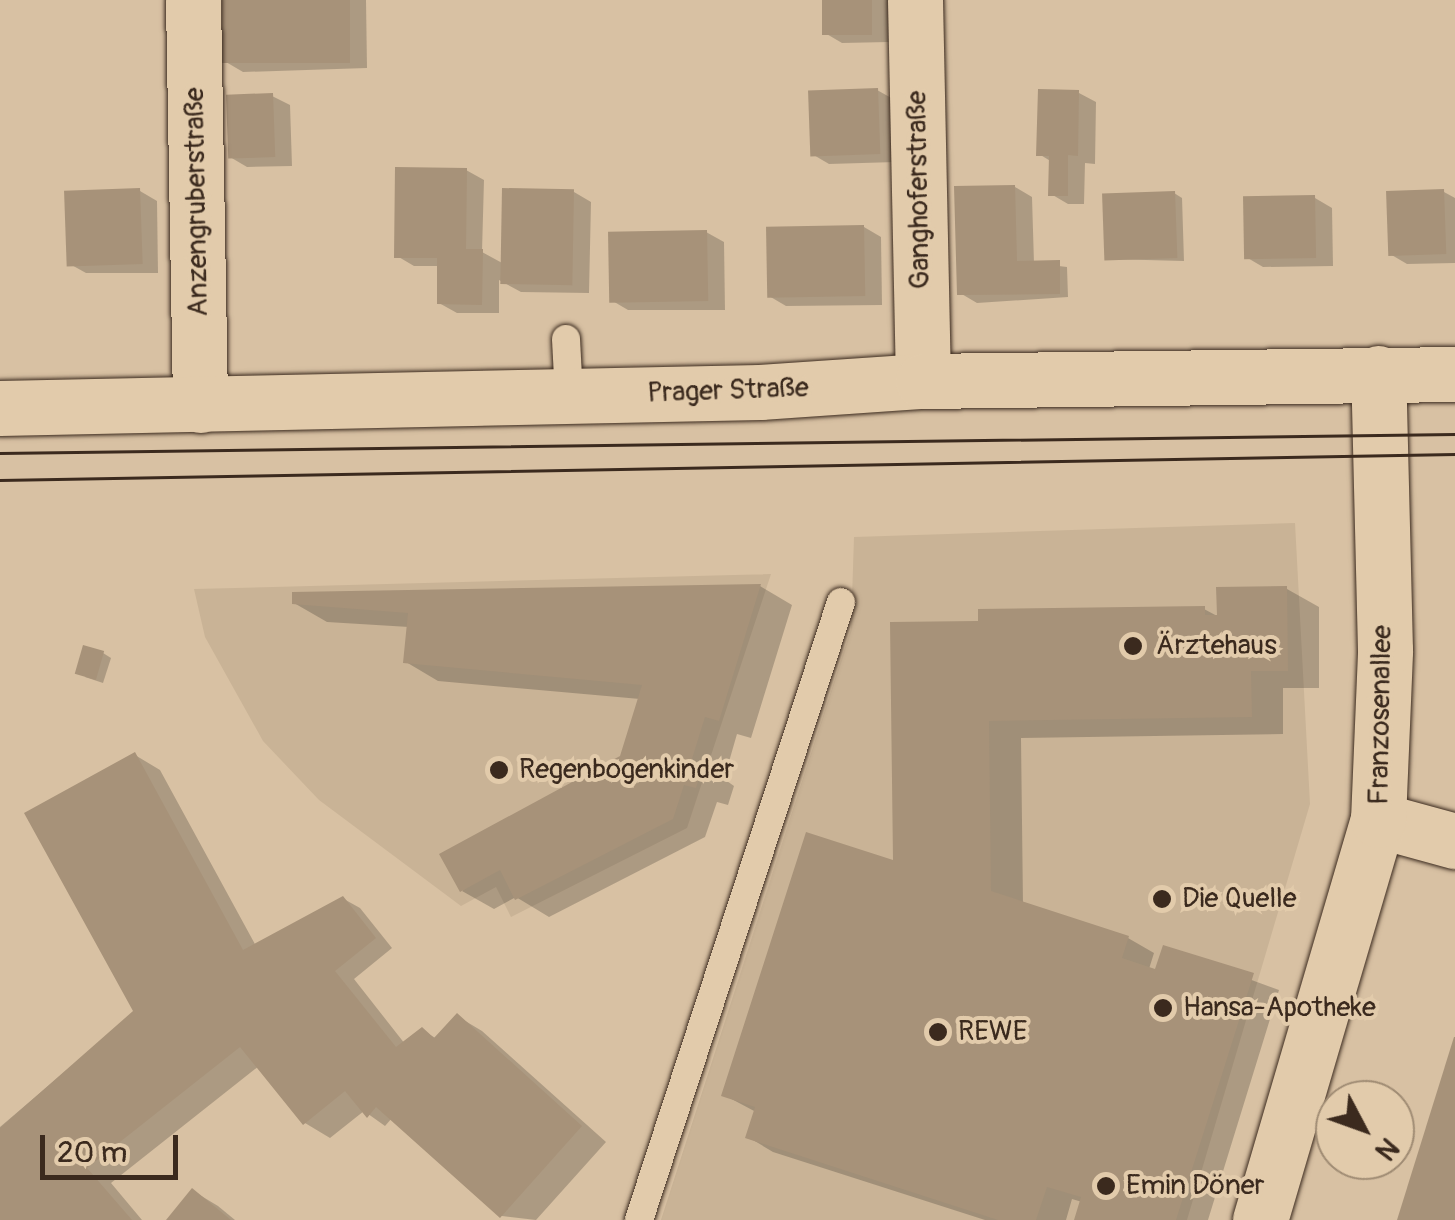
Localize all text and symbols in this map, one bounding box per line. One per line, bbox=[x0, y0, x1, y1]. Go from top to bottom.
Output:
street label: Anzengruberstraße bbox=[178, 87, 216, 317]
street label: Ganghoferstraße bbox=[900, 90, 938, 290]
street label: Prager Straße bbox=[647, 371, 809, 411]
street label: Franzosenallee bbox=[1363, 625, 1399, 805]
place label: Ärztehaus bbox=[1156, 629, 1277, 663]
marker: Ärztehaus bbox=[1120, 633, 1146, 659]
place label: Regenbogenkinder bbox=[519, 753, 734, 787]
marker: Regenbogenkinder bbox=[488, 759, 510, 781]
place label: Die Quelle bbox=[1182, 882, 1297, 916]
marker: Die Quelle bbox=[1151, 888, 1173, 910]
place label: Hansa-Apotheke bbox=[1183, 991, 1376, 1025]
marker: Hansa-Apotheke bbox=[1152, 997, 1174, 1019]
place label: REWE bbox=[958, 1015, 1027, 1049]
marker: REWE bbox=[927, 1021, 949, 1043]
north arrow bbox=[1315, 1080, 1415, 1180]
scale bar bbox=[45, 1115, 182, 1177]
text: N bbox=[1367, 1130, 1406, 1167]
text: 20 m bbox=[57, 1134, 127, 1171]
place label: Emin Döner bbox=[1126, 1169, 1265, 1203]
marker: Emin Döner bbox=[1095, 1175, 1117, 1197]

